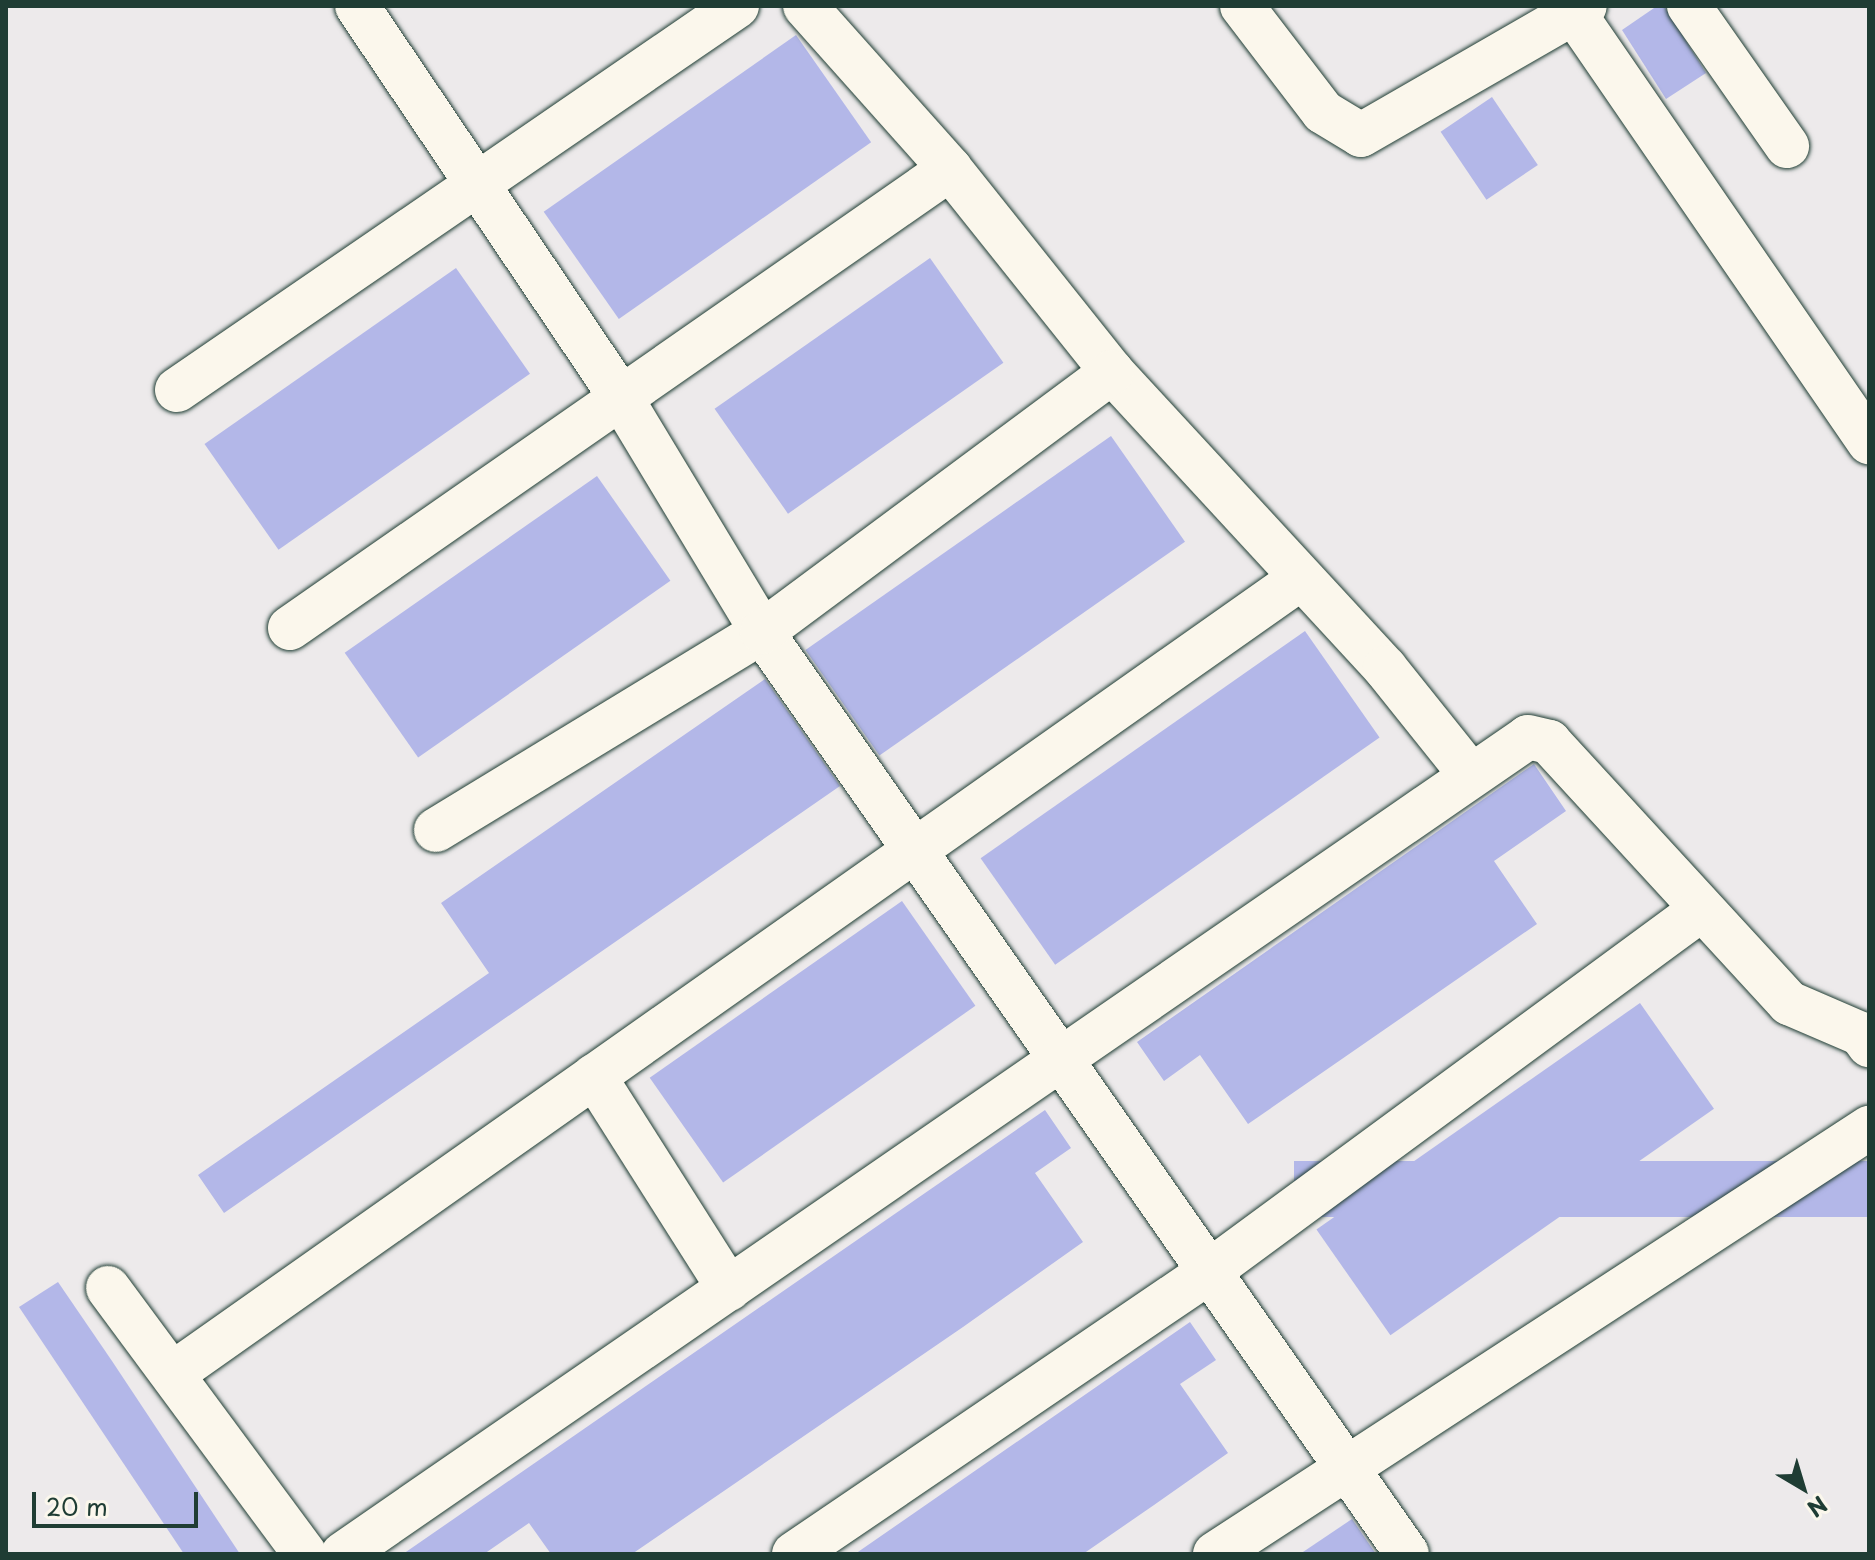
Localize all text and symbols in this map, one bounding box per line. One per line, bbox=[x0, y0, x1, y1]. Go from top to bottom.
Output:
north arrow bbox=[1763, 1448, 1843, 1528]
scale bar bbox=[36, 1476, 202, 1526]
text: 20 m bbox=[46, 1488, 108, 1524]
text: N bbox=[1801, 1489, 1835, 1526]

